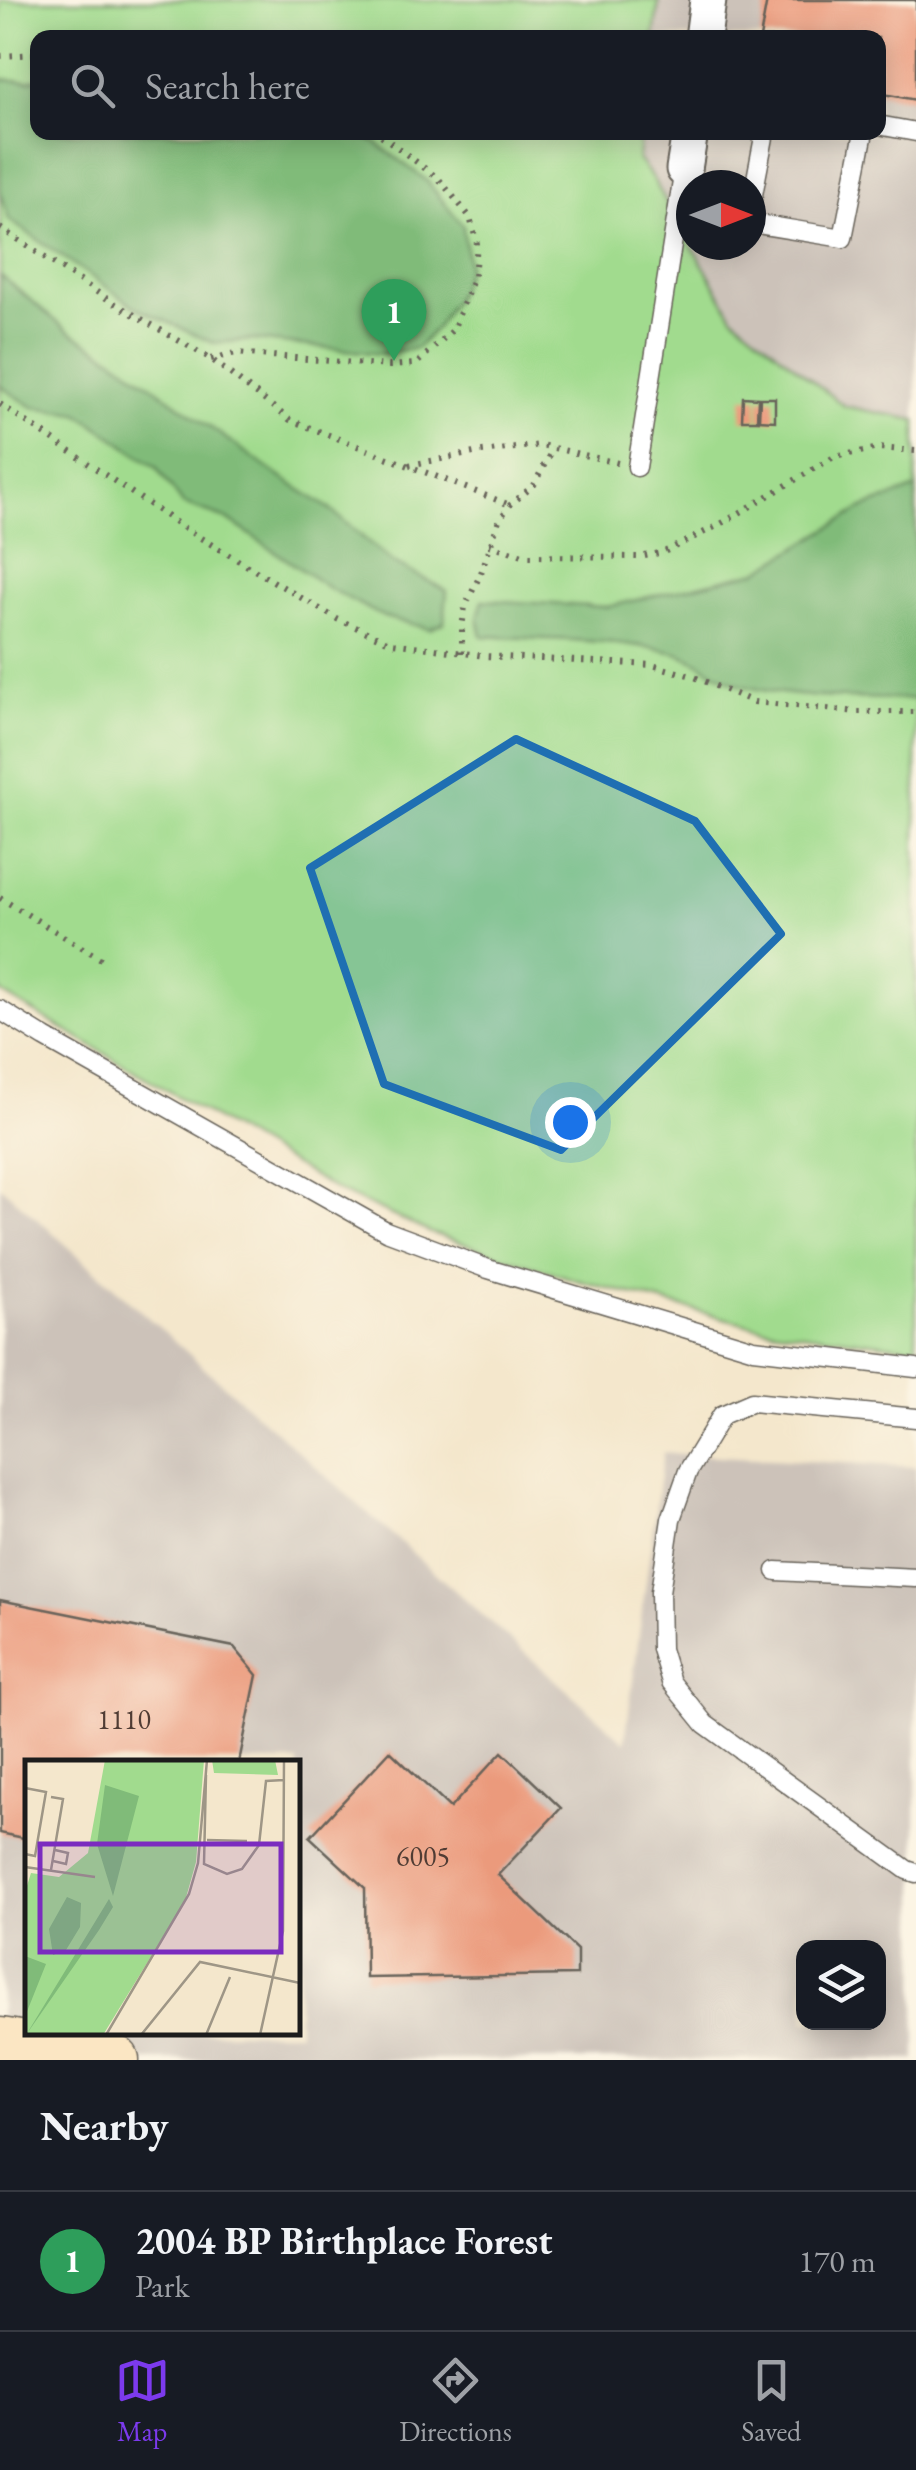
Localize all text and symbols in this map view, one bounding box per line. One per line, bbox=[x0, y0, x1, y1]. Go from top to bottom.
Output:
search box bbox=[30, 30, 886, 140]
icon: search bbox=[65, 58, 120, 113]
text: Search here bbox=[145, 61, 310, 110]
north arrow bbox=[676, 170, 766, 260]
pin: 1 bbox=[362, 278, 426, 361]
your location bbox=[545, 1097, 596, 1148]
house number: 1110 bbox=[97, 1701, 151, 1737]
inset map bbox=[25, 1760, 300, 2035]
house number: 6005 bbox=[396, 1838, 450, 1874]
map controls bbox=[796, 1940, 886, 2030]
button: layers bbox=[796, 1940, 886, 2030]
text: Nearby bbox=[40, 2098, 169, 2153]
text: 2004 BP Birthplace Forest bbox=[135, 2216, 552, 2265]
text: 1 bbox=[64, 2240, 81, 2282]
text: 170 m bbox=[799, 2240, 876, 2282]
text: Park bbox=[135, 2265, 190, 2307]
tab: Map bbox=[115, 2353, 170, 2449]
tab: Directions bbox=[399, 2353, 512, 2449]
tab: Saved bbox=[741, 2353, 801, 2449]

